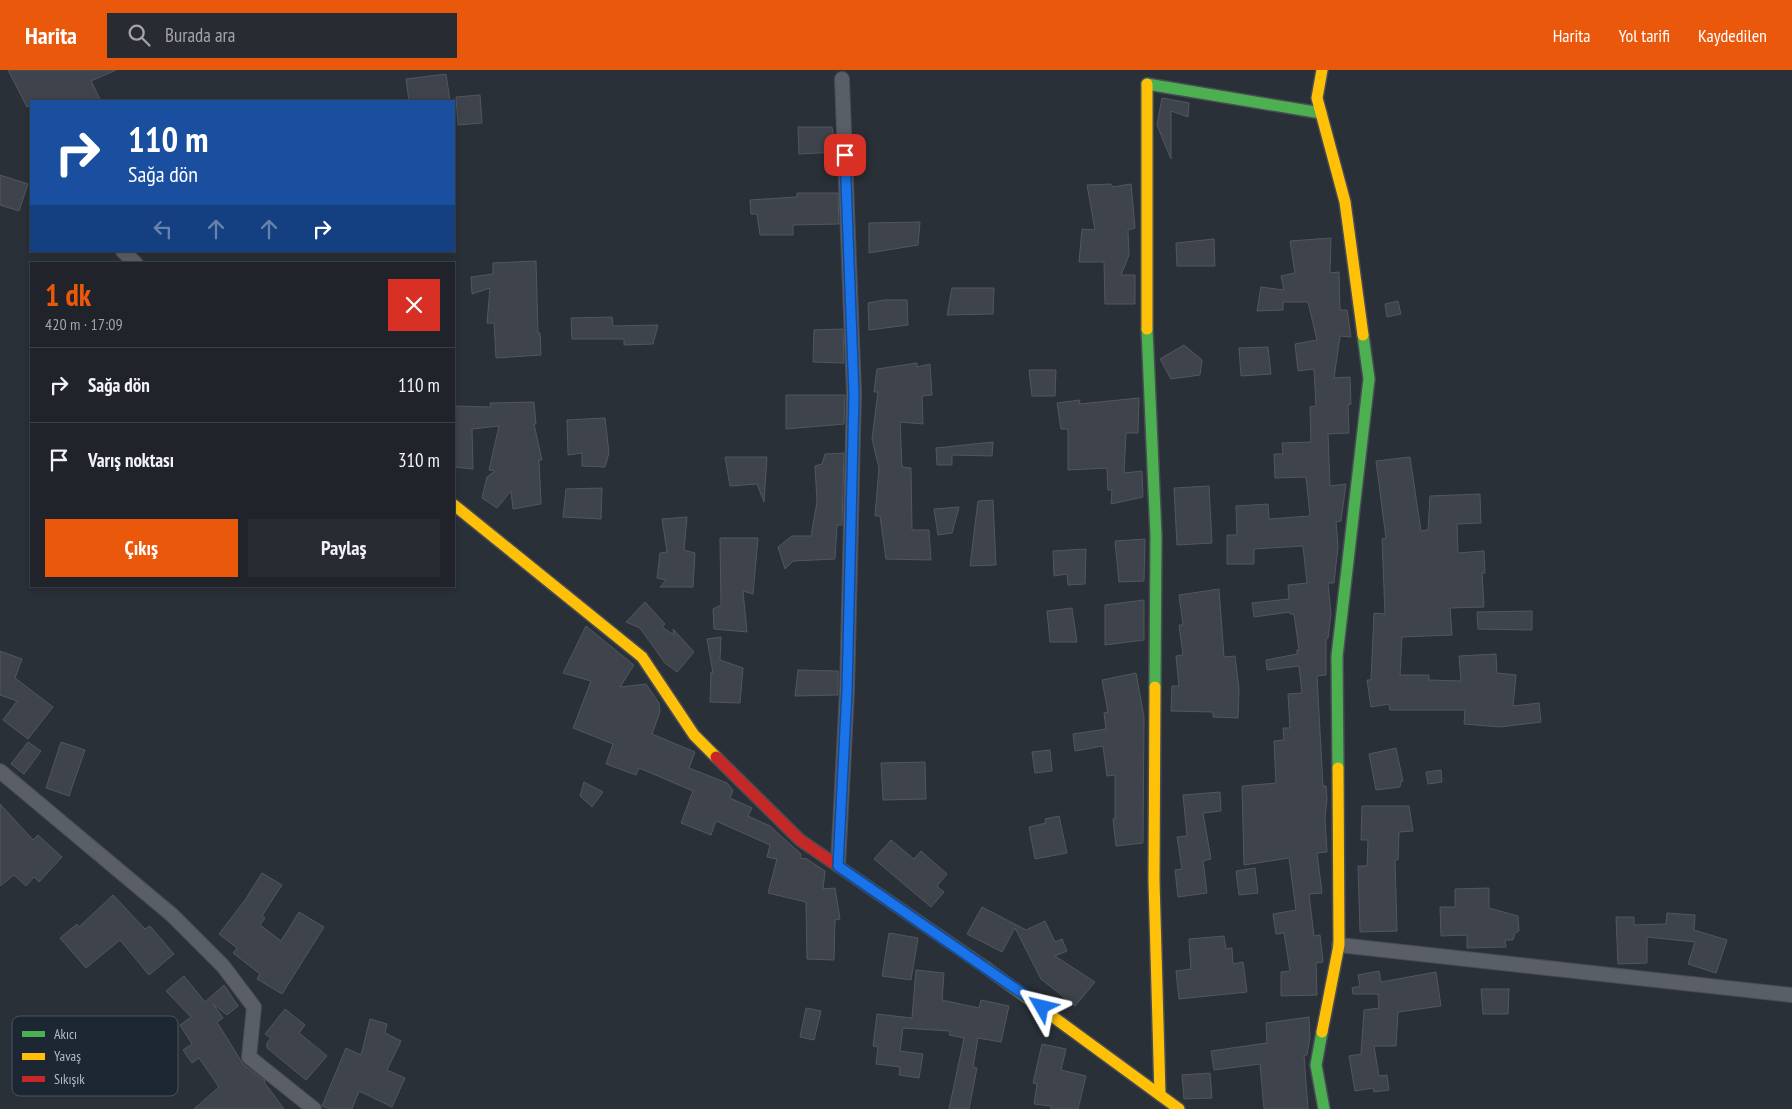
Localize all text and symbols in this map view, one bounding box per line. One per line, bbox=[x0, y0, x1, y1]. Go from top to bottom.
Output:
search box bbox=[107, 13, 457, 58]
text: Harita bbox=[25, 20, 77, 51]
icon: search bbox=[125, 21, 153, 49]
text: Burada ara bbox=[165, 23, 235, 47]
text: Harita bbox=[1553, 24, 1591, 47]
text: Yol tarifi bbox=[1619, 24, 1670, 47]
text: Kaydedilen bbox=[1698, 24, 1767, 47]
text: 110 m bbox=[128, 116, 209, 162]
icon: right bbox=[45, 120, 110, 185]
pin bbox=[824, 134, 866, 176]
icon: arrive bbox=[831, 141, 859, 169]
text: Sağa dön bbox=[128, 160, 198, 188]
icon: left bbox=[149, 215, 177, 243]
icon: ahead bbox=[202, 215, 230, 243]
icon: ahead bbox=[255, 215, 283, 243]
icon: right bbox=[308, 215, 336, 243]
text: 1 dk bbox=[45, 275, 91, 314]
button: close bbox=[388, 279, 440, 331]
text: 420 m · 17:09 bbox=[45, 314, 123, 334]
icon: right bbox=[45, 371, 73, 399]
text: Sağa dön bbox=[88, 373, 150, 397]
text: 110 m bbox=[398, 373, 440, 397]
icon: arrive bbox=[45, 446, 73, 474]
text: Varış noktası bbox=[88, 448, 174, 472]
text: 310 m bbox=[398, 448, 440, 472]
button: Çıkış bbox=[45, 519, 238, 577]
button: Paylaş bbox=[248, 519, 440, 577]
position arrow bbox=[1015, 980, 1067, 1032]
legend bbox=[12, 1016, 178, 1096]
text: Akıcı bbox=[54, 1025, 77, 1043]
text: Yavaş bbox=[54, 1047, 81, 1065]
text: Sıkışık bbox=[54, 1070, 85, 1088]

